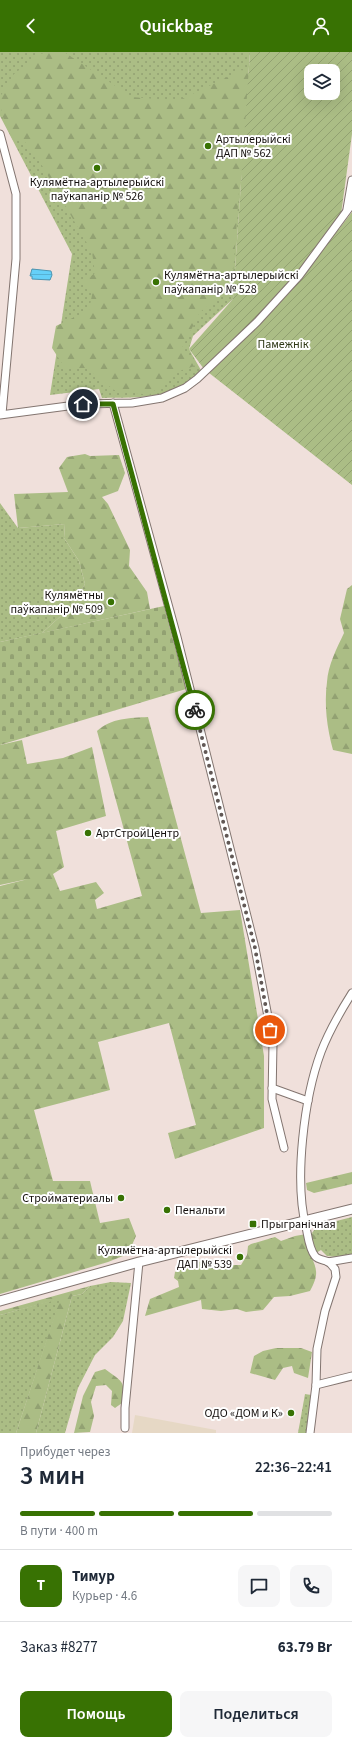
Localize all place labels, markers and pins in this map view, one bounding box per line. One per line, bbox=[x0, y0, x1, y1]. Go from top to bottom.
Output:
place label: Артылерыйскі ДАП № 562 bbox=[216, 131, 291, 162]
marker: Артылерыйскі ДАП № 562 bbox=[203, 141, 213, 151]
marker: Кулямётна-артылерыйскі паўкапанір № 526 bbox=[92, 163, 102, 173]
place label: Кулямётна-артылерыйскі паўкапанір № 526 bbox=[30, 174, 164, 205]
place label: Кулямётна-артылерыйскі паўкапанір № 528 bbox=[164, 267, 299, 298]
marker: Кулямётна-артылерыйскі паўкапанір № 528 bbox=[151, 277, 161, 287]
pin bbox=[66, 387, 100, 421]
place label: Кулямётны паўкапанір № 509 bbox=[10, 587, 103, 618]
marker: Кулямётны паўкапанір № 509 bbox=[106, 597, 116, 607]
place label: АртСтройЦентр bbox=[96, 825, 179, 842]
marker: АртСтройЦентр bbox=[83, 828, 93, 838]
pin bbox=[253, 1013, 287, 1047]
place label: Стройматериалы bbox=[22, 1190, 113, 1207]
marker: Стройматериалы bbox=[116, 1193, 126, 1203]
place label: Пенальти bbox=[175, 1202, 225, 1219]
marker: Пенальти bbox=[162, 1205, 172, 1215]
place label: Прыгранічная bbox=[261, 1216, 336, 1233]
marker: Прыгранічная bbox=[248, 1219, 258, 1229]
place label: Кулямётна-артылерыйскі ДАП № 539 bbox=[97, 1242, 232, 1273]
marker: Кулямётна-артылерыйскі ДАП № 539 bbox=[235, 1252, 245, 1262]
place label: ОДО «ДОМ и К» bbox=[204, 1405, 283, 1422]
marker: ОДО «ДОМ и К» bbox=[286, 1408, 296, 1418]

